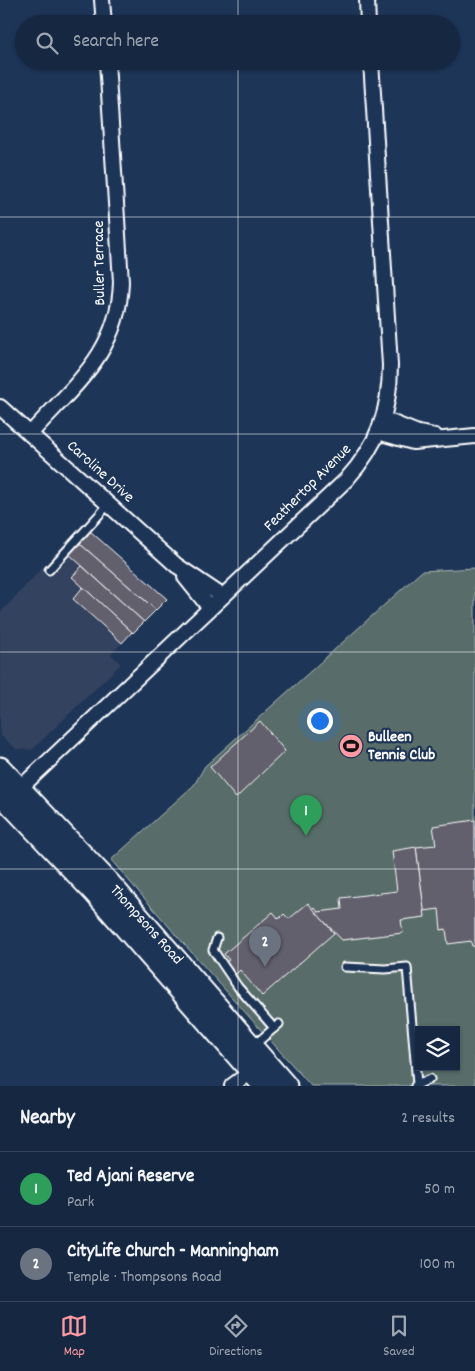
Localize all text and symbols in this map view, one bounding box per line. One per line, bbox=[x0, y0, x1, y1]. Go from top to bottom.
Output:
search box bbox=[15, 15, 460, 70]
icon: search bbox=[33, 29, 61, 57]
text: Search here bbox=[73, 29, 159, 56]
street label: Buller Terrace bbox=[88, 220, 112, 306]
street label: Caroline Drive bbox=[61, 435, 139, 509]
street label: Feathertop Avenue bbox=[259, 439, 357, 537]
your location bbox=[307, 708, 333, 734]
place label: Bulleen Tennis Club bbox=[368, 726, 435, 767]
sports icon: Bulleen Tennis Club bbox=[338, 733, 364, 759]
pin: 1 bbox=[290, 795, 322, 836]
street label: Thompsons Road bbox=[104, 880, 188, 970]
pin: 2 bbox=[249, 926, 281, 967]
map controls bbox=[415, 1026, 460, 1071]
button: layers bbox=[415, 1026, 460, 1071]
text: Nearby bbox=[20, 1104, 75, 1134]
text: 2 results bbox=[401, 1107, 455, 1130]
text: Ted Ajani Reserve bbox=[67, 1164, 194, 1191]
text: 1 bbox=[34, 1178, 38, 1201]
text: 50 m bbox=[424, 1178, 455, 1201]
text: Park bbox=[67, 1191, 94, 1214]
text: CityLife Church - Manningham bbox=[67, 1239, 279, 1266]
text: 2 bbox=[33, 1253, 40, 1276]
text: 100 m bbox=[419, 1253, 455, 1276]
text: Temple · Thompsons Road bbox=[67, 1266, 221, 1289]
tab: Map bbox=[60, 1312, 88, 1362]
tab: Directions bbox=[209, 1312, 262, 1362]
tab: Saved bbox=[383, 1312, 415, 1362]

